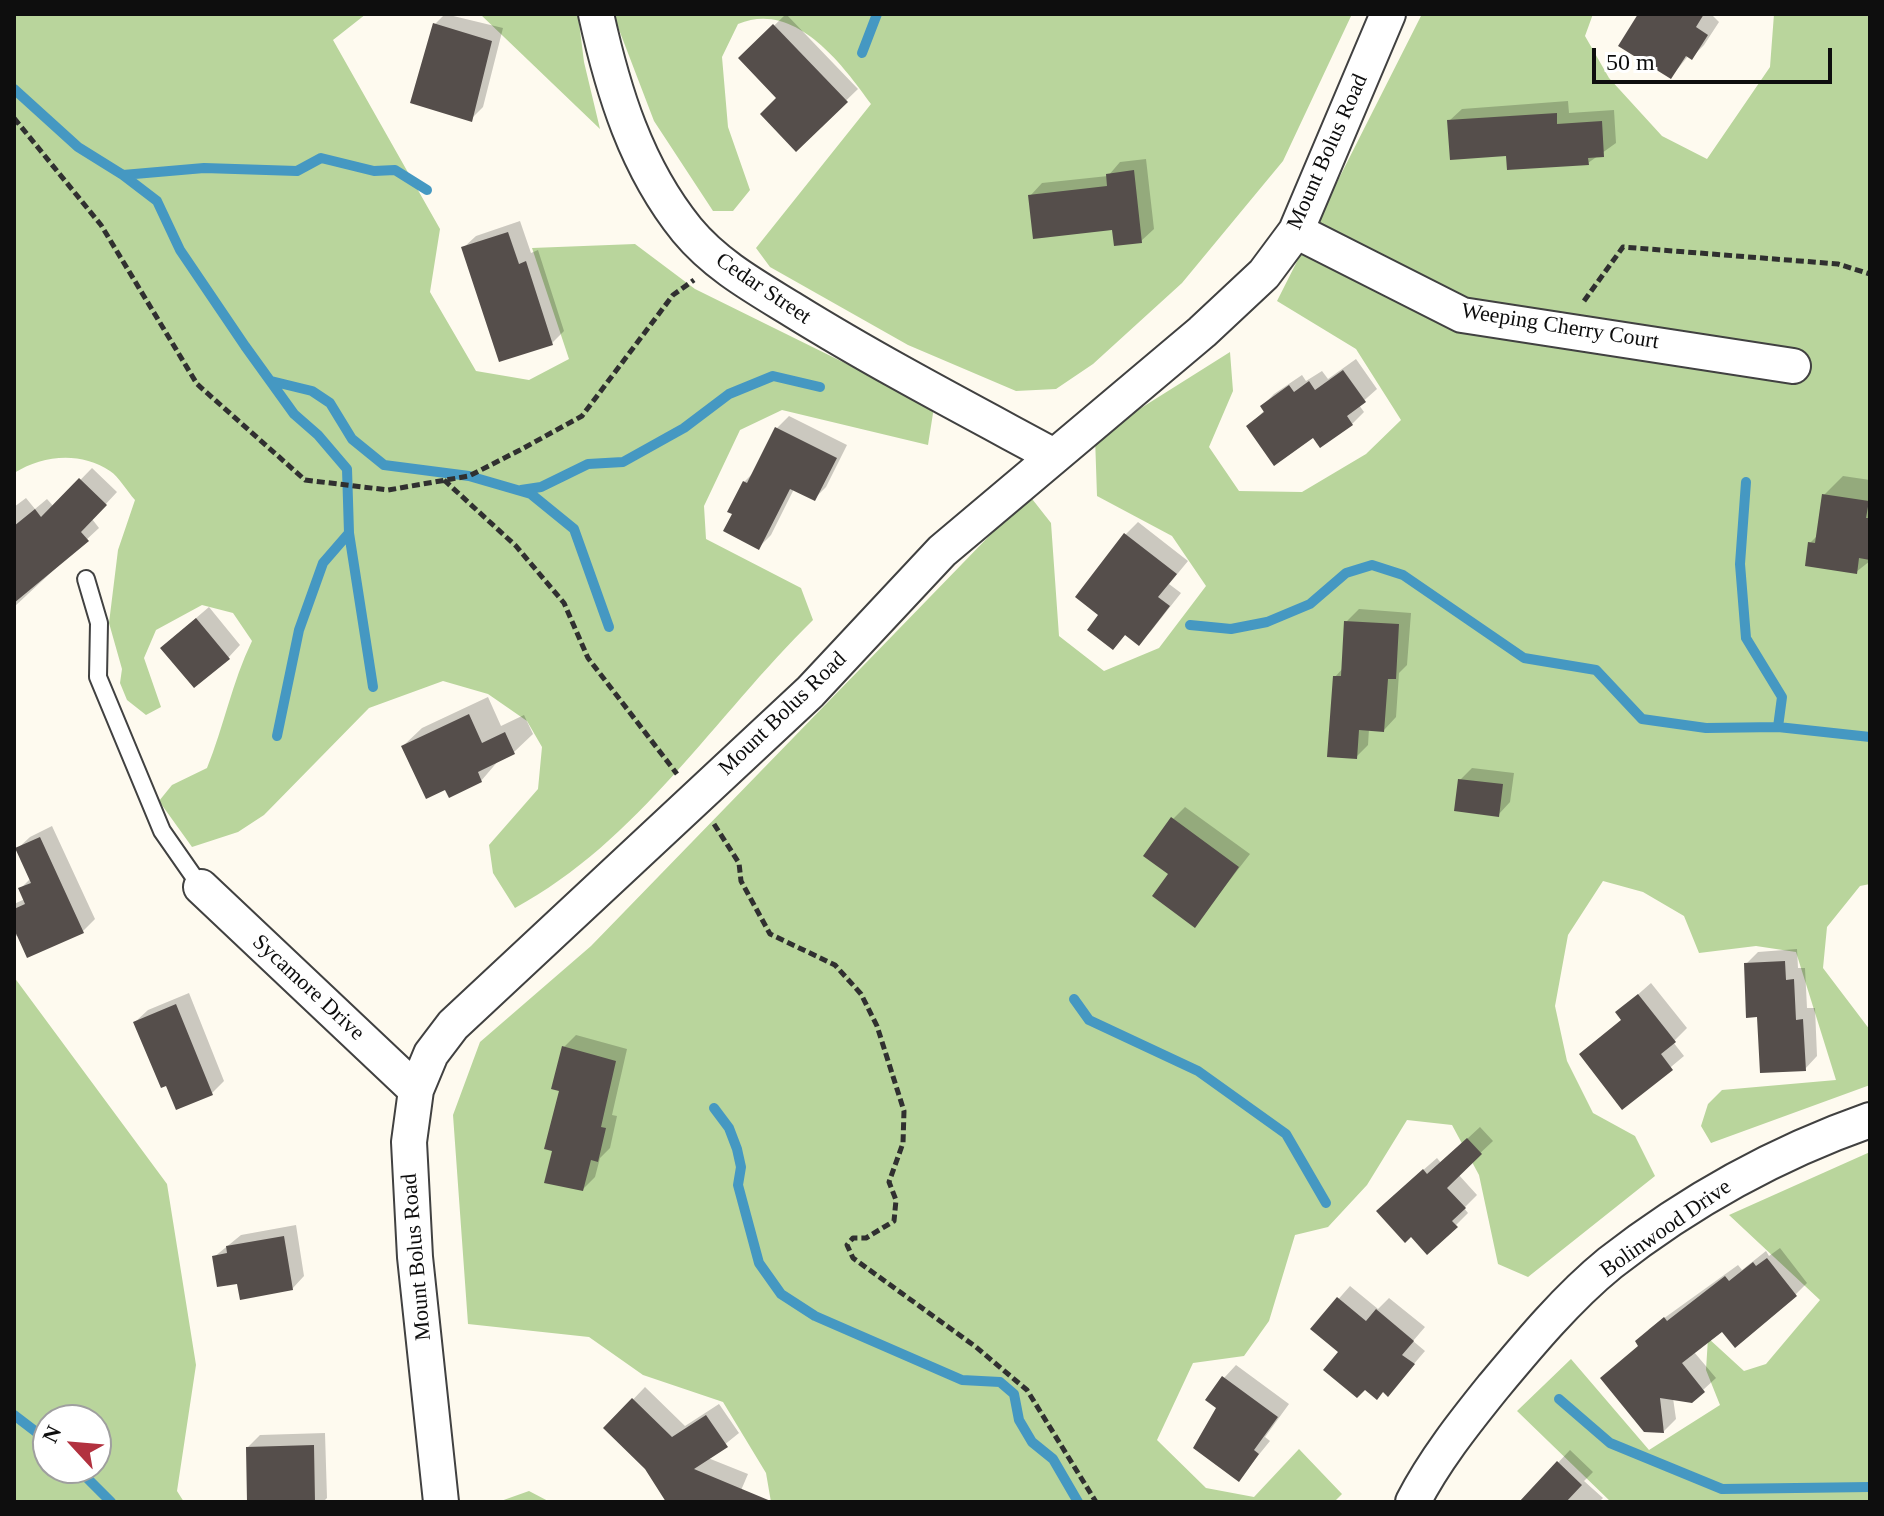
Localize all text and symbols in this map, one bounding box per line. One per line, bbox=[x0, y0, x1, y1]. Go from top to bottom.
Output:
scale bar bbox=[1596, 32, 1836, 82]
text: 50 m bbox=[1606, 49, 1655, 75]
street label: Mount Bolus Road bbox=[1282, 70, 1374, 234]
street label: Cedar Street bbox=[710, 247, 816, 331]
street label: Weeping Cherry Court bbox=[1459, 298, 1661, 356]
street label: Mount Bolus Road bbox=[714, 646, 852, 782]
street label: Sycamore Drive bbox=[247, 929, 369, 1047]
street label: Mount Bolus Road bbox=[397, 1172, 437, 1342]
street label: Bolinwood Drive bbox=[1596, 1174, 1736, 1284]
north arrow bbox=[32, 1404, 112, 1484]
text: N bbox=[37, 1422, 66, 1447]

